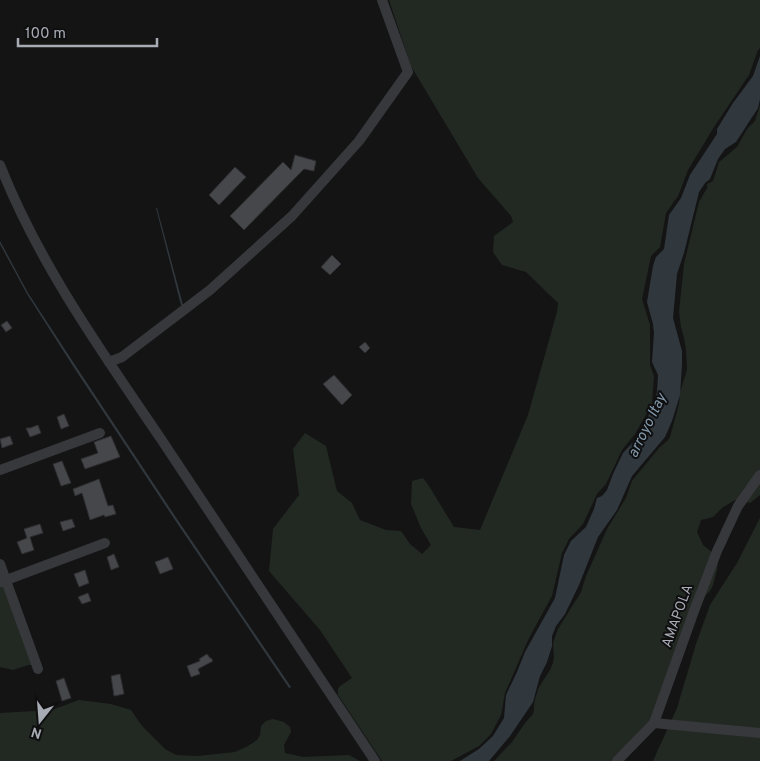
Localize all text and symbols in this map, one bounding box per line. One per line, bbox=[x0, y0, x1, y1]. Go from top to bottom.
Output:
scale bar bbox=[18, 15, 156, 47]
text: 100 m bbox=[25, 25, 66, 44]
water label: arroyo Itay bbox=[624, 389, 672, 461]
street label: AMAPOLA bbox=[659, 582, 697, 650]
north arrow bbox=[15, 696, 65, 746]
text: N bbox=[29, 722, 44, 742]

